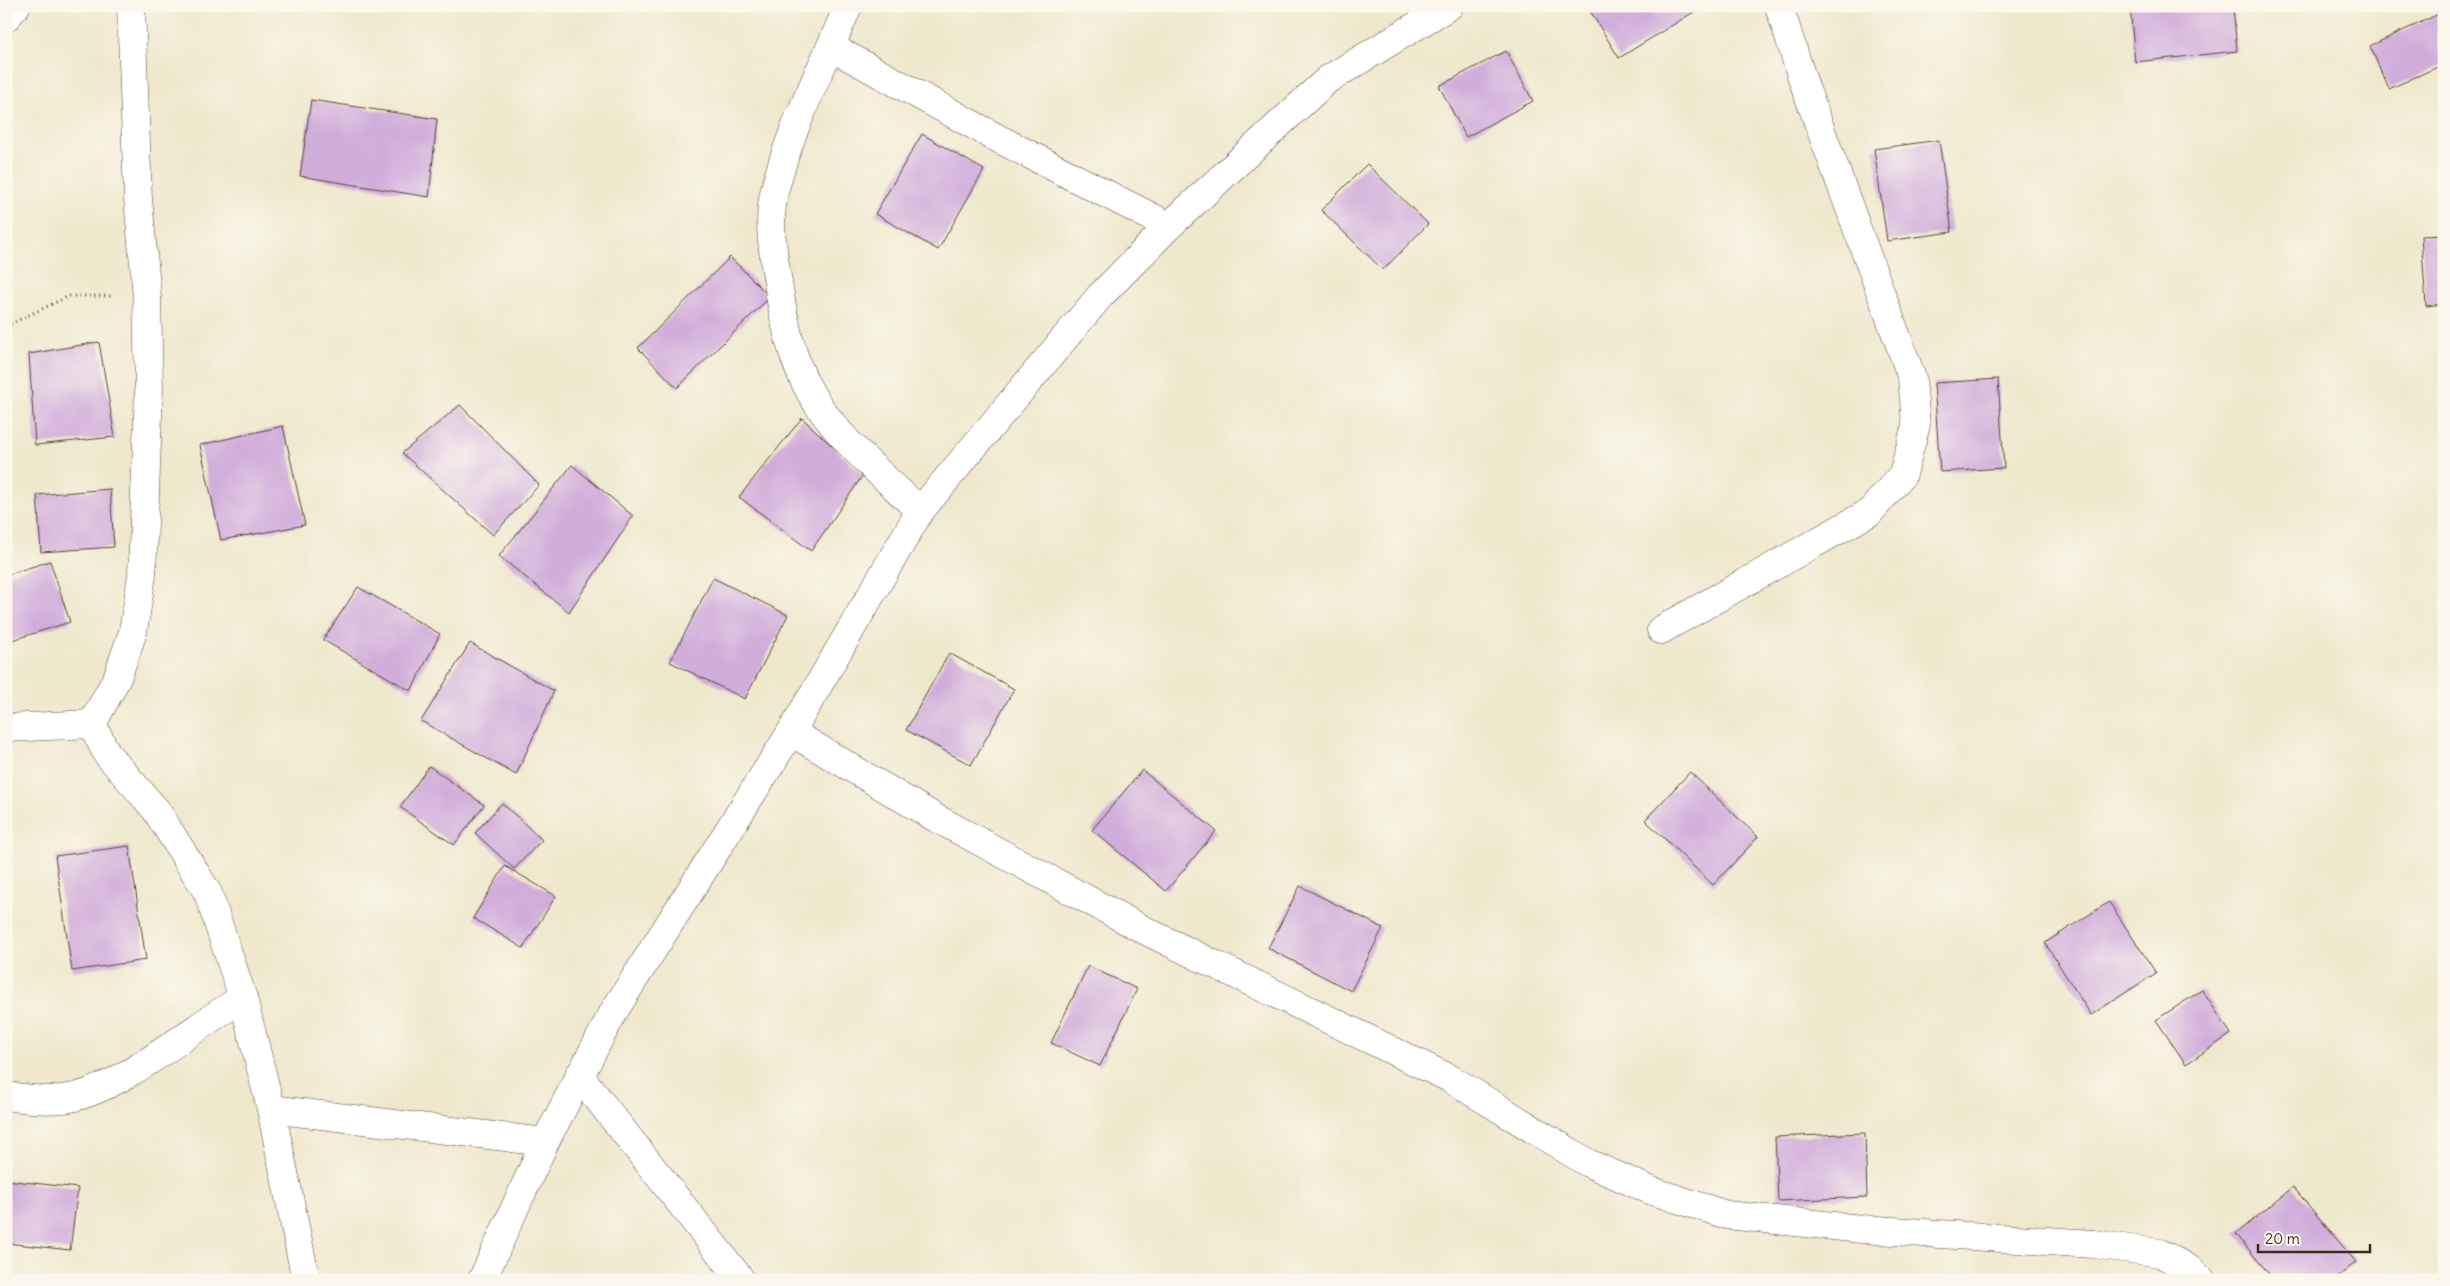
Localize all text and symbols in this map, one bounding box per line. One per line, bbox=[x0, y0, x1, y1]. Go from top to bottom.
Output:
scale bar bbox=[2258, 1221, 2370, 1253]
text: 20 m bbox=[2265, 1229, 2300, 1248]

